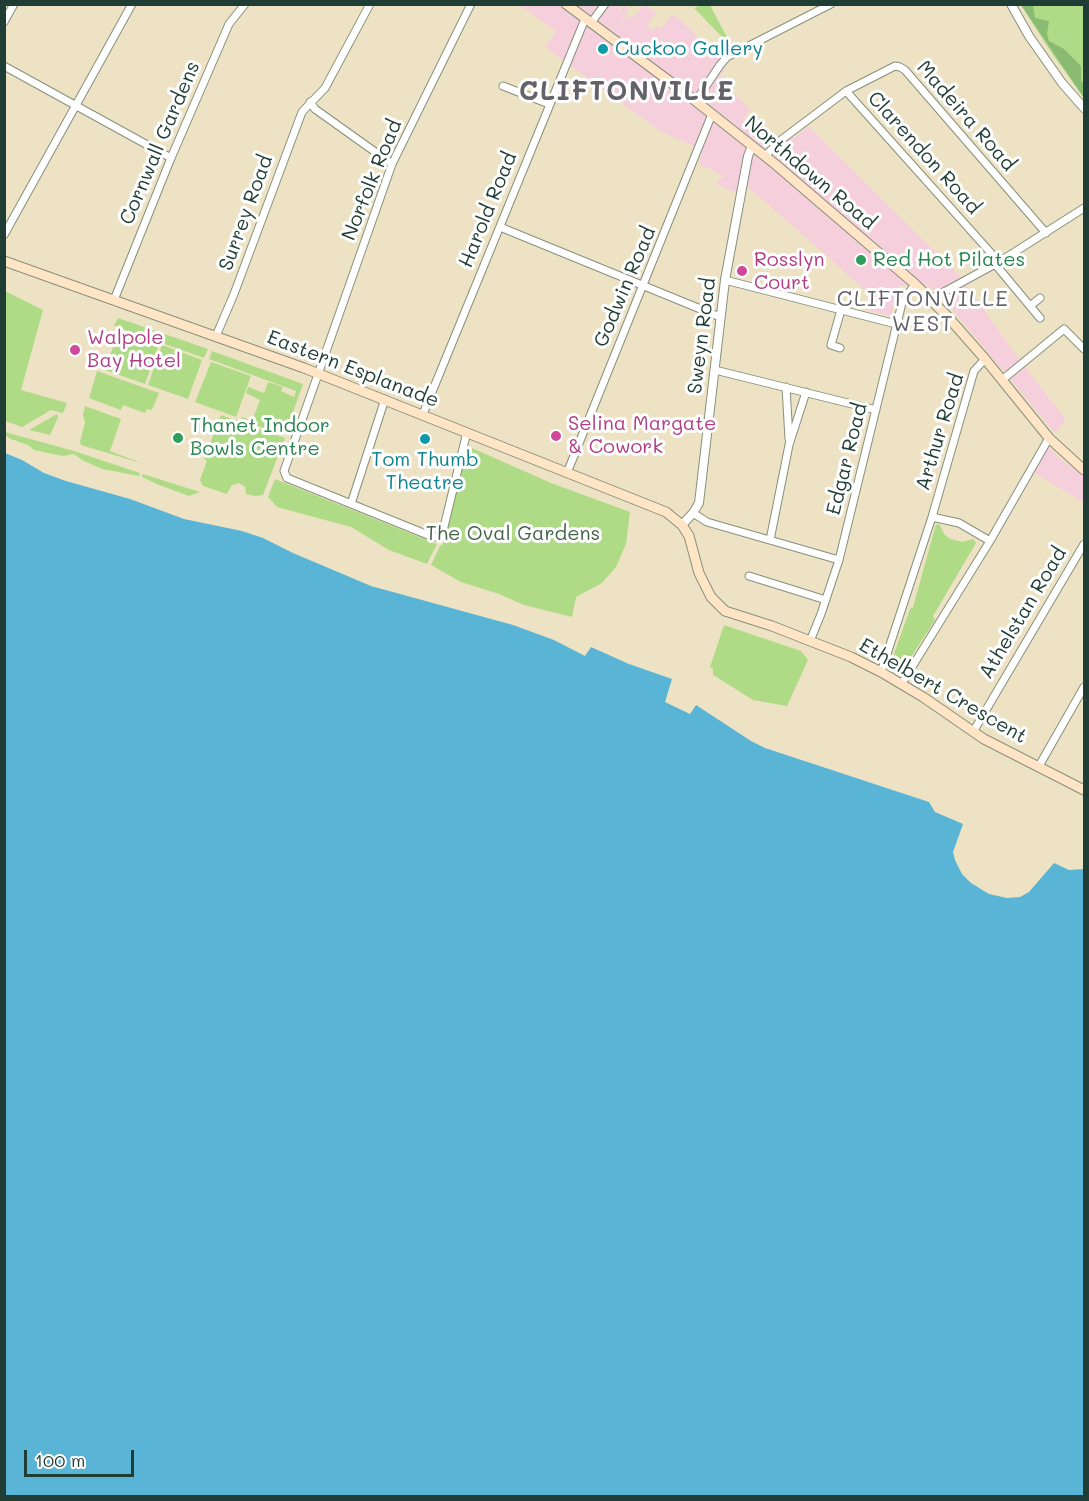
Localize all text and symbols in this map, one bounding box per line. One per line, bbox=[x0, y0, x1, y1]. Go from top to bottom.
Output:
place label: Cuckoo Gallery bbox=[615, 37, 763, 61]
marker: Cuckoo Gallery bbox=[596, 42, 610, 56]
street label: Madeira Road bbox=[912, 56, 1020, 176]
street label: Cornwall Gardens bbox=[115, 58, 205, 228]
district label: CLIFTONVILLE bbox=[519, 76, 735, 108]
street label: Clarendon Road bbox=[863, 87, 985, 219]
street label: Northdown Road bbox=[739, 111, 881, 235]
street label: Norfolk Road bbox=[337, 116, 407, 244]
street label: Harold Road bbox=[454, 149, 522, 271]
street label: Surrey Road bbox=[214, 152, 278, 274]
street label: Godwin Road bbox=[589, 223, 661, 351]
place label: Rosslyn Court bbox=[754, 248, 825, 295]
place label: Red Hot Pilates bbox=[873, 248, 1025, 272]
marker: Red Hot Pilates bbox=[854, 253, 868, 267]
marker: Rosslyn Court bbox=[735, 264, 749, 278]
street label: Sweyn Road bbox=[683, 277, 721, 395]
district label: CLIFTONVILLE WEST bbox=[837, 286, 1009, 338]
street label: Eastern Esplanade bbox=[264, 325, 442, 413]
place label: Walpole Bay Hotel bbox=[87, 326, 181, 373]
marker: Walpole Bay Hotel bbox=[68, 343, 82, 357]
street label: Arthur Road bbox=[911, 371, 969, 493]
street label: Edgar Road bbox=[822, 401, 872, 517]
place label: Selina Margate & Cowork bbox=[568, 412, 716, 459]
place label: Thanet Indoor Bowls Centre bbox=[190, 414, 330, 461]
marker: Selina Margate & Cowork bbox=[549, 429, 563, 443]
marker: Thanet Indoor Bowls Centre bbox=[171, 431, 185, 445]
marker: Tom Thumb Theatre bbox=[418, 432, 432, 446]
place label: Tom Thumb Theatre bbox=[371, 448, 479, 495]
park label: The Oval Gardens bbox=[426, 522, 600, 546]
street label: Athelstan Road bbox=[974, 543, 1072, 683]
street label: Ethelbert Crescent bbox=[855, 633, 1031, 749]
scale bar bbox=[27, 1438, 136, 1476]
text: 100 m bbox=[35, 1448, 85, 1472]

